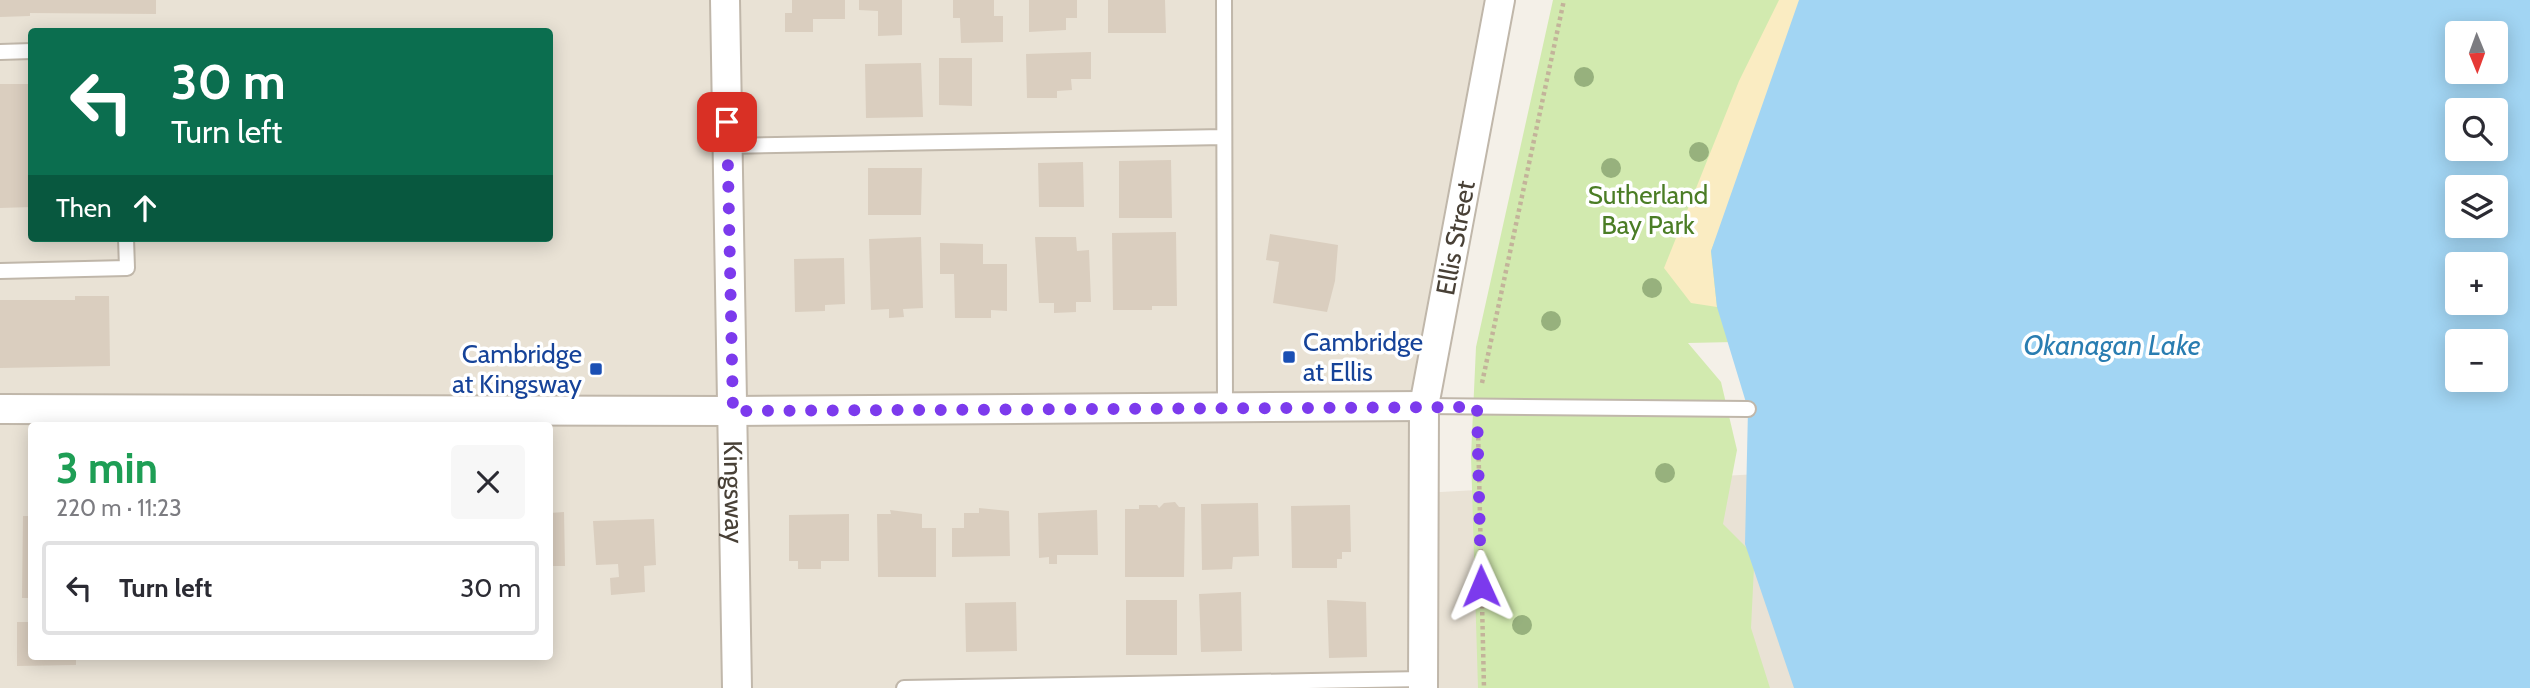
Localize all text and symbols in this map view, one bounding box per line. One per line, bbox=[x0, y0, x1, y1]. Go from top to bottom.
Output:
north arrow bbox=[2445, 21, 2508, 84]
map controls bbox=[2445, 21, 2508, 392]
text: 30 m bbox=[171, 52, 286, 111]
icon: left bbox=[56, 56, 147, 147]
pin bbox=[697, 92, 757, 152]
button: search bbox=[2445, 98, 2508, 161]
icon: arrive bbox=[708, 103, 746, 141]
text: Turn left bbox=[171, 112, 282, 151]
button: layers bbox=[2445, 175, 2508, 238]
street label: Ellis Street bbox=[1429, 178, 1482, 298]
park label: Sutherland Bay Park bbox=[1588, 179, 1708, 241]
icon: ahead bbox=[126, 189, 164, 227]
text: Then bbox=[56, 192, 112, 224]
button: + bbox=[2445, 252, 2508, 315]
place label: Cambridge at Ellis bbox=[1303, 326, 1423, 388]
water label: Okanagan Lake bbox=[2023, 328, 2201, 362]
button: − bbox=[2445, 329, 2508, 392]
place label: Cambridge at Kingsway bbox=[452, 338, 582, 400]
marker: Cambridge at Ellis bbox=[1281, 349, 1297, 365]
marker: Cambridge at Kingsway bbox=[588, 361, 604, 377]
street label: Kingsway bbox=[717, 440, 750, 544]
text: 3 min bbox=[56, 442, 158, 494]
button: close bbox=[451, 445, 525, 519]
text: 220 m · 11:23 bbox=[56, 494, 182, 522]
position arrow bbox=[1444, 549, 1518, 623]
icon: left bbox=[60, 569, 98, 607]
text: Turn left bbox=[119, 572, 212, 604]
text: 30 m bbox=[460, 572, 521, 604]

